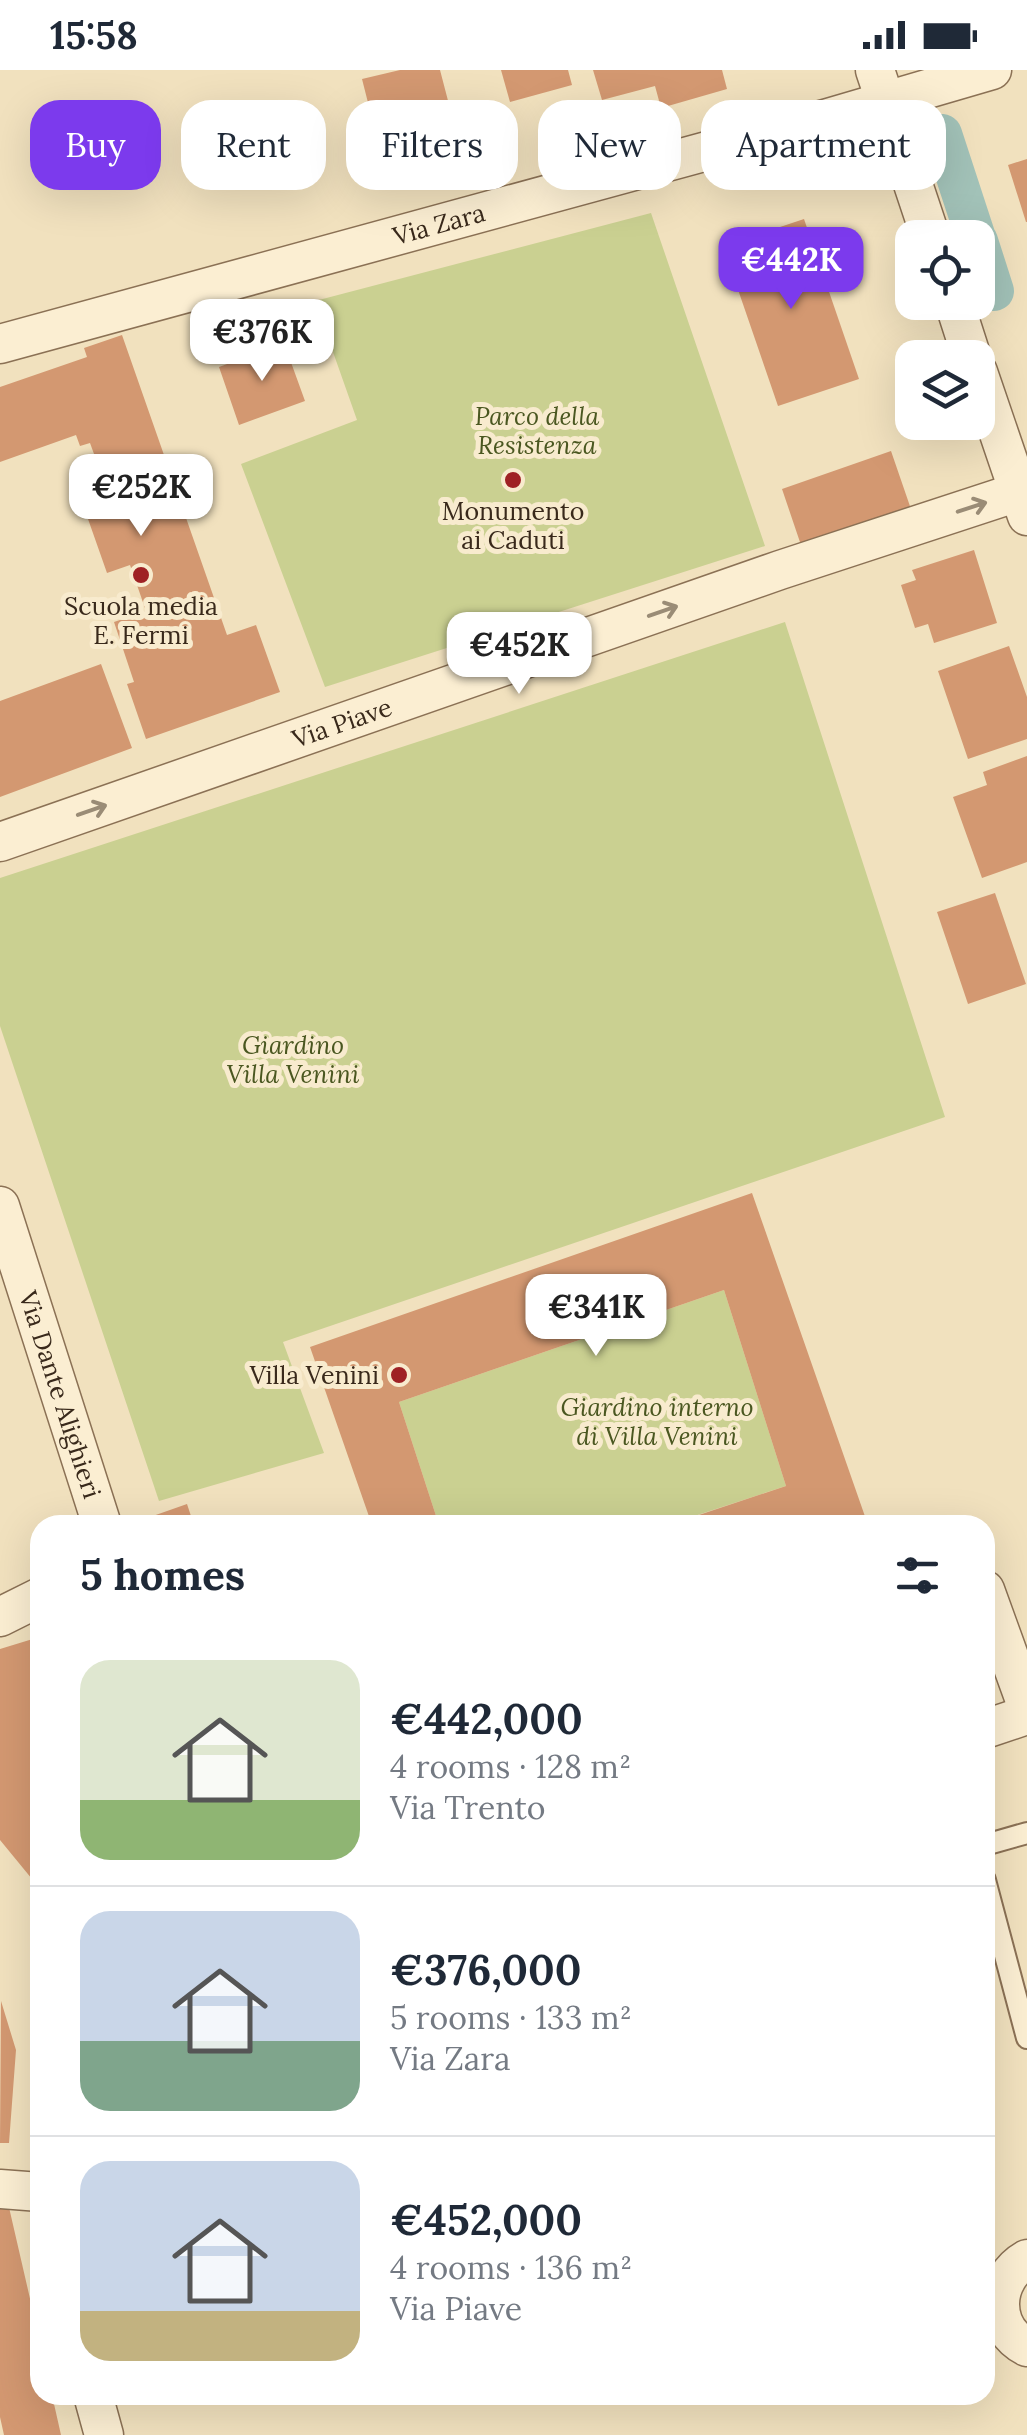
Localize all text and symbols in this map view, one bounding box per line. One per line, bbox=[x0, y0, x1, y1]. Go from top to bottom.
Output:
text: 15:58 bbox=[50, 11, 138, 59]
chip: Buy bbox=[30, 100, 161, 190]
chip: Rent bbox=[181, 100, 326, 190]
chip: Filters bbox=[346, 100, 518, 190]
chip: New bbox=[538, 100, 681, 190]
chip: Apartment bbox=[701, 100, 946, 190]
street label: Via Zara bbox=[388, 196, 489, 252]
map controls bbox=[895, 220, 995, 440]
button: locate bbox=[895, 220, 995, 320]
pin: €442K bbox=[721, 227, 861, 312]
text: €442K bbox=[740, 239, 842, 280]
pin: €376K bbox=[192, 299, 332, 384]
text: €376K bbox=[212, 311, 312, 352]
button: layers bbox=[895, 340, 995, 440]
park label: Parco della Resistenza bbox=[475, 400, 599, 461]
pin: €252K bbox=[71, 454, 211, 539]
text: €252K bbox=[91, 466, 191, 507]
marker: Monumento ai Caduti bbox=[502, 469, 524, 491]
place label: Monumento ai Caduti bbox=[442, 495, 584, 556]
one-way arrow bbox=[955, 497, 987, 515]
marker: Scuola media E. Fermi bbox=[130, 564, 152, 586]
place label: Scuola media E. Fermi bbox=[64, 590, 218, 651]
one-way arrow bbox=[647, 600, 679, 618]
pin: €452K bbox=[449, 612, 589, 697]
text: €452K bbox=[469, 624, 569, 665]
street label: Via Piave bbox=[287, 691, 396, 755]
one-way arrow bbox=[76, 799, 108, 817]
park label: Giardino Villa Venini bbox=[227, 1029, 359, 1090]
pin: €341K bbox=[526, 1274, 666, 1359]
street label: Via Dante Alighieri bbox=[12, 1286, 108, 1502]
text: €341K bbox=[547, 1286, 645, 1327]
place label: Villa Venini bbox=[249, 1359, 379, 1391]
marker: Villa Venini bbox=[388, 1364, 410, 1386]
park label: Giardino interno di Villa Venini bbox=[561, 1391, 753, 1452]
text: 5 homes bbox=[80, 1548, 245, 1602]
icon: filters bbox=[890, 1548, 945, 1603]
text: €442,000 bbox=[390, 1692, 583, 1746]
icon: home bbox=[160, 1700, 280, 1820]
text: 4 rooms · 128 m² bbox=[390, 1746, 631, 1787]
text: Via Trento bbox=[390, 1787, 546, 1828]
text: €376,000 bbox=[390, 1943, 581, 1997]
icon: home bbox=[160, 1951, 280, 2071]
text: 5 rooms · 133 m² bbox=[390, 1997, 632, 2038]
text: Via Zara bbox=[390, 2038, 511, 2079]
text: €452,000 bbox=[390, 2193, 582, 2247]
icon: home bbox=[160, 2201, 280, 2321]
text: 4 rooms · 136 m² bbox=[390, 2247, 632, 2288]
text: Via Piave bbox=[390, 2288, 522, 2329]

